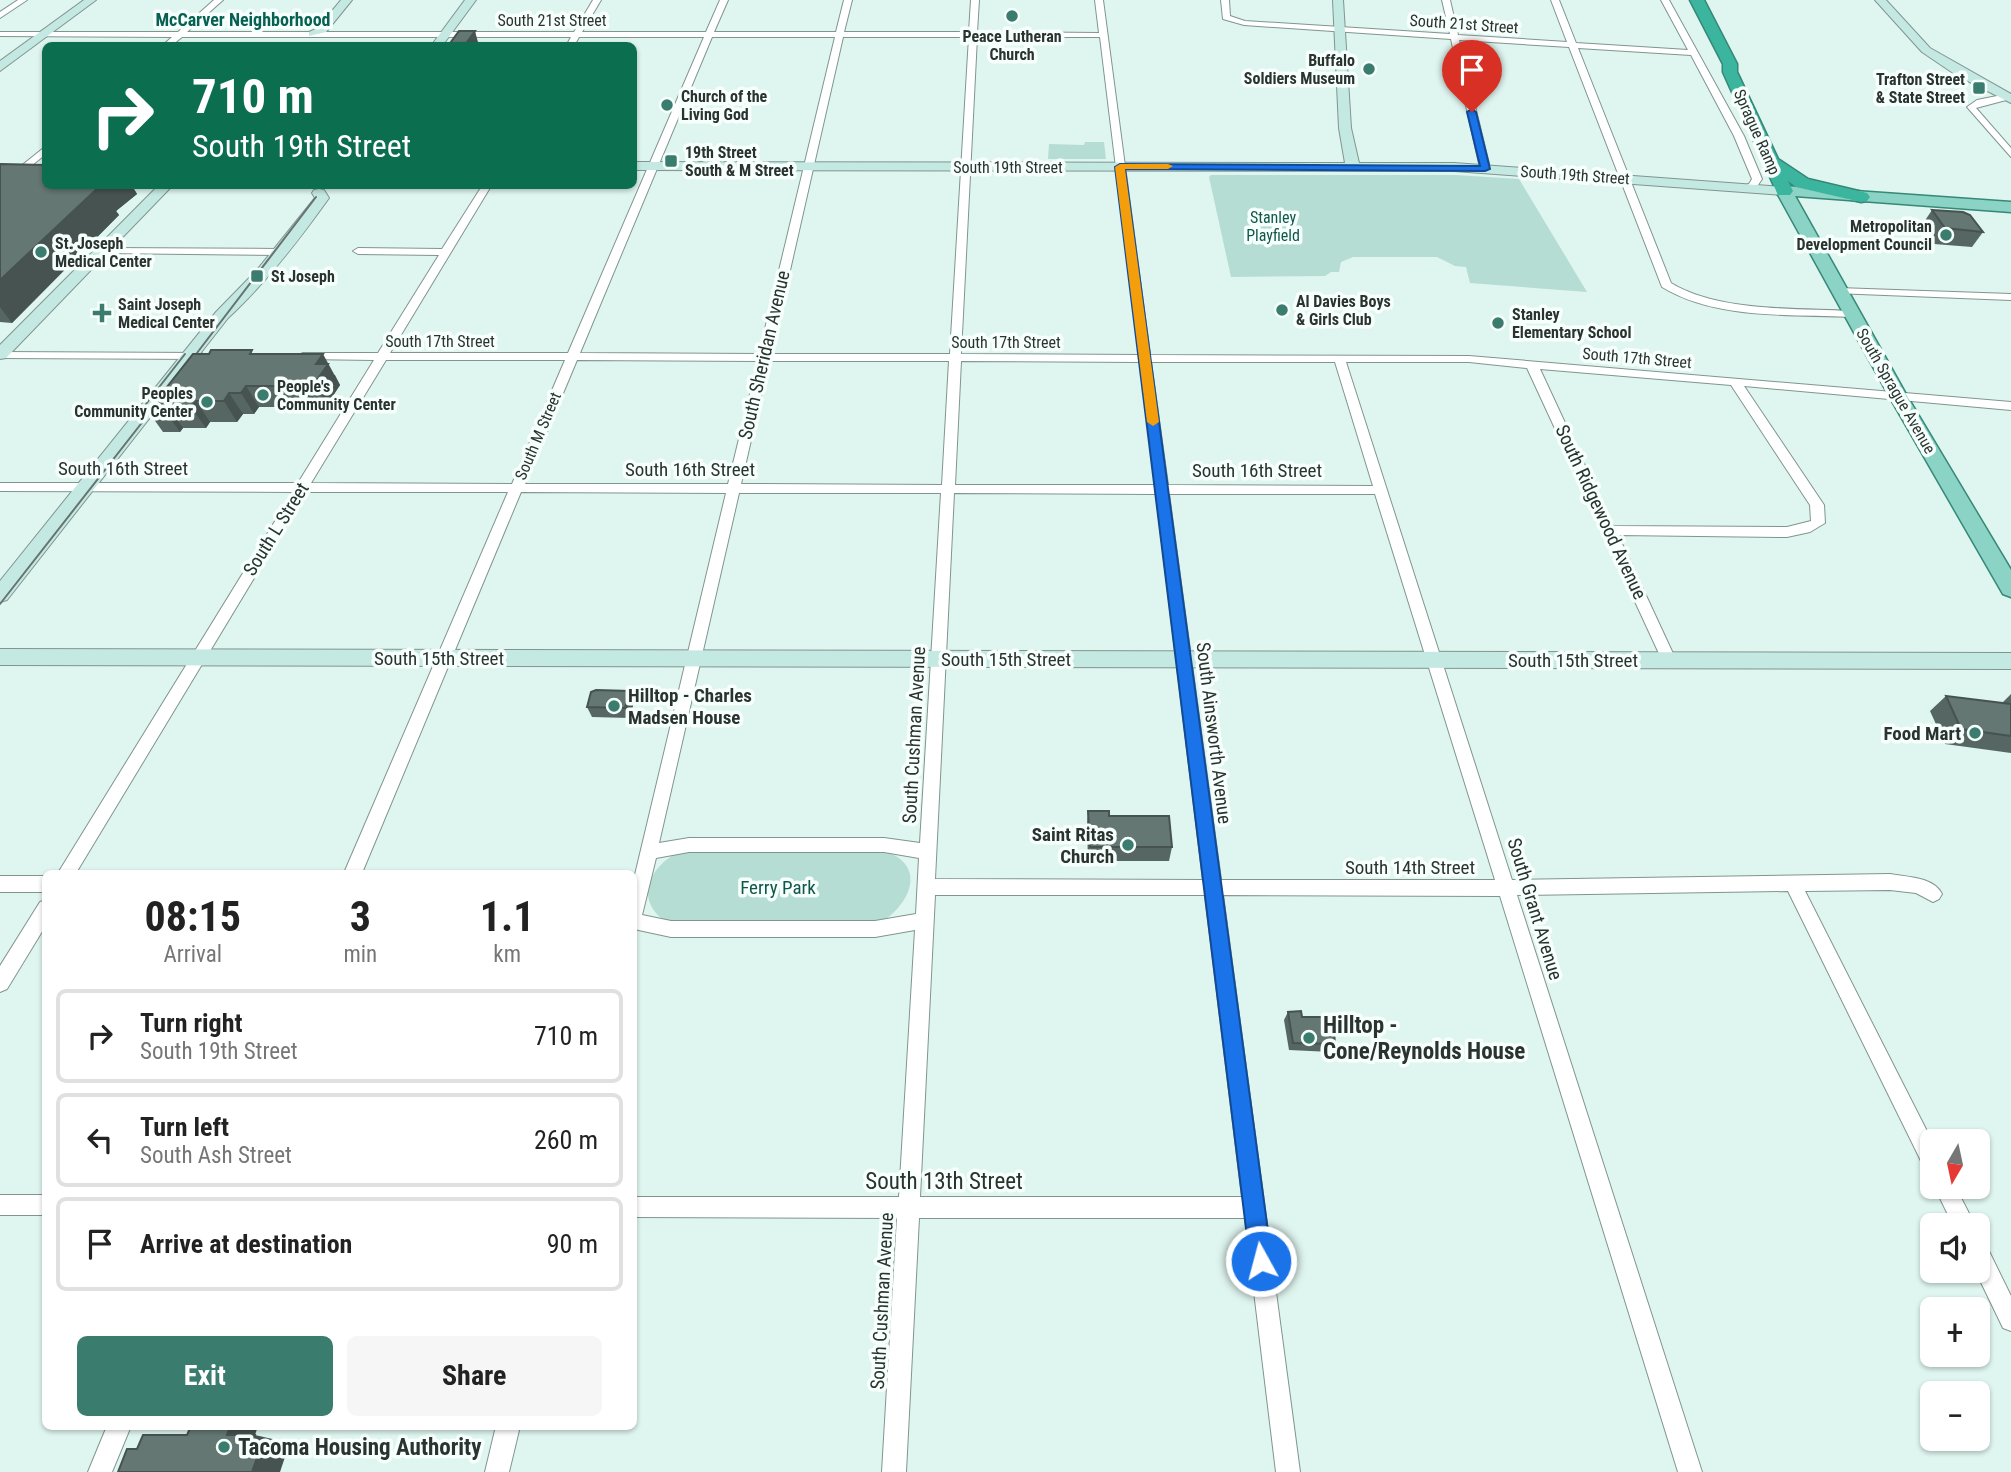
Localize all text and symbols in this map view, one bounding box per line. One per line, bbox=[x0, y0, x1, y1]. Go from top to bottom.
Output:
marker: Peace Lutheran Church bbox=[1004, 8, 1020, 24]
district label: McCarver Neighborhood bbox=[155, 9, 331, 30]
street label: South 21st Street bbox=[497, 11, 607, 30]
street label: South 21st Street bbox=[1409, 11, 1519, 37]
place label: Peace Lutheran Church bbox=[962, 27, 1062, 64]
pin bbox=[1442, 40, 1502, 112]
place label: Buffalo Soldiers Museum bbox=[1244, 51, 1355, 88]
icon: arrive bbox=[1453, 51, 1491, 89]
marker: Buffalo Soldiers Museum bbox=[1361, 61, 1377, 77]
text: 710 m bbox=[192, 68, 314, 125]
icon: right bbox=[77, 70, 168, 161]
place label: Trafton Street & State Street bbox=[1876, 70, 1965, 107]
marker: Trafton Street & State Street bbox=[1971, 80, 1987, 96]
street label: Sprague Ramp bbox=[1730, 86, 1784, 178]
place label: Church of the Living God bbox=[681, 87, 768, 124]
marker: Church of the Living God bbox=[659, 97, 675, 113]
text: South 19th Street bbox=[192, 127, 411, 165]
place label: 19th Street South & M Street bbox=[685, 143, 794, 180]
marker: 19th Street South & M Street bbox=[663, 153, 679, 169]
street label: South 19th Street bbox=[953, 158, 1063, 177]
street label: South 19th Street bbox=[1520, 162, 1631, 188]
park label: Stanley Playfield bbox=[1246, 208, 1300, 245]
place label: Metropolitan Development Council bbox=[1797, 217, 1932, 254]
marker: Metropolitan Development Council bbox=[1938, 227, 1954, 243]
place label: St. Joseph Medical Center bbox=[55, 234, 152, 271]
marker: St. Joseph Medical Center bbox=[33, 244, 49, 260]
place label: St Joseph bbox=[271, 267, 335, 286]
marker: St Joseph bbox=[249, 268, 265, 284]
street label: South Sheridan Avenue bbox=[733, 268, 795, 442]
place label: Al Davies Boys & Girls Club bbox=[1296, 292, 1391, 329]
place label: Saint Joseph Medical Center bbox=[118, 295, 215, 332]
marker: Al Davies Boys & Girls Club bbox=[1274, 302, 1290, 318]
marker: Saint Joseph Medical Center bbox=[92, 303, 112, 323]
place label: Stanley Elementary School bbox=[1512, 305, 1631, 342]
marker: Stanley Elementary School bbox=[1490, 315, 1506, 331]
street label: South Sprague Avenue bbox=[1852, 325, 1940, 457]
street label: South 17th Street bbox=[385, 332, 495, 351]
street label: South 17th Street bbox=[951, 333, 1061, 352]
street label: South 17th Street bbox=[1582, 344, 1693, 372]
place label: People's Community Center bbox=[277, 377, 396, 414]
place label: Peoples Community Center bbox=[74, 384, 193, 421]
marker: People's Community Center bbox=[255, 387, 271, 403]
street label: South M Street bbox=[511, 389, 565, 483]
marker: Peoples Community Center bbox=[199, 394, 215, 410]
street label: South Ridgewood Avenue bbox=[1550, 421, 1652, 603]
street label: South 16th Street bbox=[58, 457, 188, 480]
street label: South 16th Street bbox=[625, 458, 755, 481]
street label: South 16th Street bbox=[1192, 459, 1322, 482]
street label: South L Street bbox=[238, 478, 314, 580]
street label: South Ainsworth Avenue bbox=[1191, 641, 1237, 825]
street label: South Cushman Avenue bbox=[898, 646, 930, 824]
street label: South 15th Street bbox=[374, 647, 504, 670]
street label: South 15th Street bbox=[941, 648, 1071, 671]
street label: South 15th Street bbox=[1508, 649, 1638, 672]
place label: Hilltop - Charles Madsen House bbox=[628, 684, 752, 729]
marker: Hilltop - Charles Madsen House bbox=[606, 698, 622, 714]
place label: Food Mart bbox=[1884, 722, 1961, 745]
marker: Food Mart bbox=[1967, 725, 1983, 741]
place label: Saint Ritas Church bbox=[1032, 823, 1114, 868]
street label: South Grant Avenue bbox=[1502, 835, 1568, 983]
marker: Saint Ritas Church bbox=[1120, 837, 1136, 853]
street label: South 14th Street bbox=[1345, 856, 1475, 879]
park label: Ferry Park bbox=[740, 876, 816, 899]
text: 08:15 bbox=[145, 892, 241, 941]
text: 3 bbox=[350, 892, 371, 941]
text: 1.1 bbox=[480, 892, 534, 941]
text: Arrival bbox=[163, 941, 222, 968]
text: min bbox=[343, 941, 377, 968]
text: km bbox=[493, 941, 521, 968]
text: Turn right bbox=[140, 1008, 242, 1038]
place label: Hilltop - Cone/Reynolds House bbox=[1323, 1012, 1525, 1065]
icon: right bbox=[81, 1017, 119, 1055]
text: 710 m bbox=[534, 1021, 598, 1051]
marker: Hilltop - Cone/Reynolds House bbox=[1301, 1030, 1317, 1046]
text: South 19th Street bbox=[140, 1038, 298, 1065]
text: Turn left bbox=[140, 1112, 229, 1142]
icon: left bbox=[81, 1121, 119, 1159]
text: 260 m bbox=[534, 1125, 598, 1155]
north arrow bbox=[1920, 1129, 1990, 1199]
map controls bbox=[1920, 1129, 1990, 1451]
text: South Ash Street bbox=[140, 1142, 292, 1169]
street label: South 13th Street bbox=[865, 1168, 1023, 1195]
street label: South Cushman Avenue bbox=[866, 1212, 898, 1390]
button: sound bbox=[1920, 1213, 1990, 1283]
position arrow bbox=[1224, 1224, 1298, 1298]
icon: arrive bbox=[81, 1225, 119, 1263]
text: Arrive at destination bbox=[140, 1229, 352, 1259]
text: 90 m bbox=[547, 1229, 598, 1259]
button: + bbox=[1920, 1297, 1990, 1367]
button: Exit bbox=[77, 1336, 333, 1416]
button: Share bbox=[347, 1336, 602, 1416]
button: − bbox=[1920, 1381, 1990, 1451]
place label: Tacoma Housing Authority bbox=[238, 1434, 482, 1461]
marker: Tacoma Housing Authority bbox=[216, 1439, 232, 1455]

